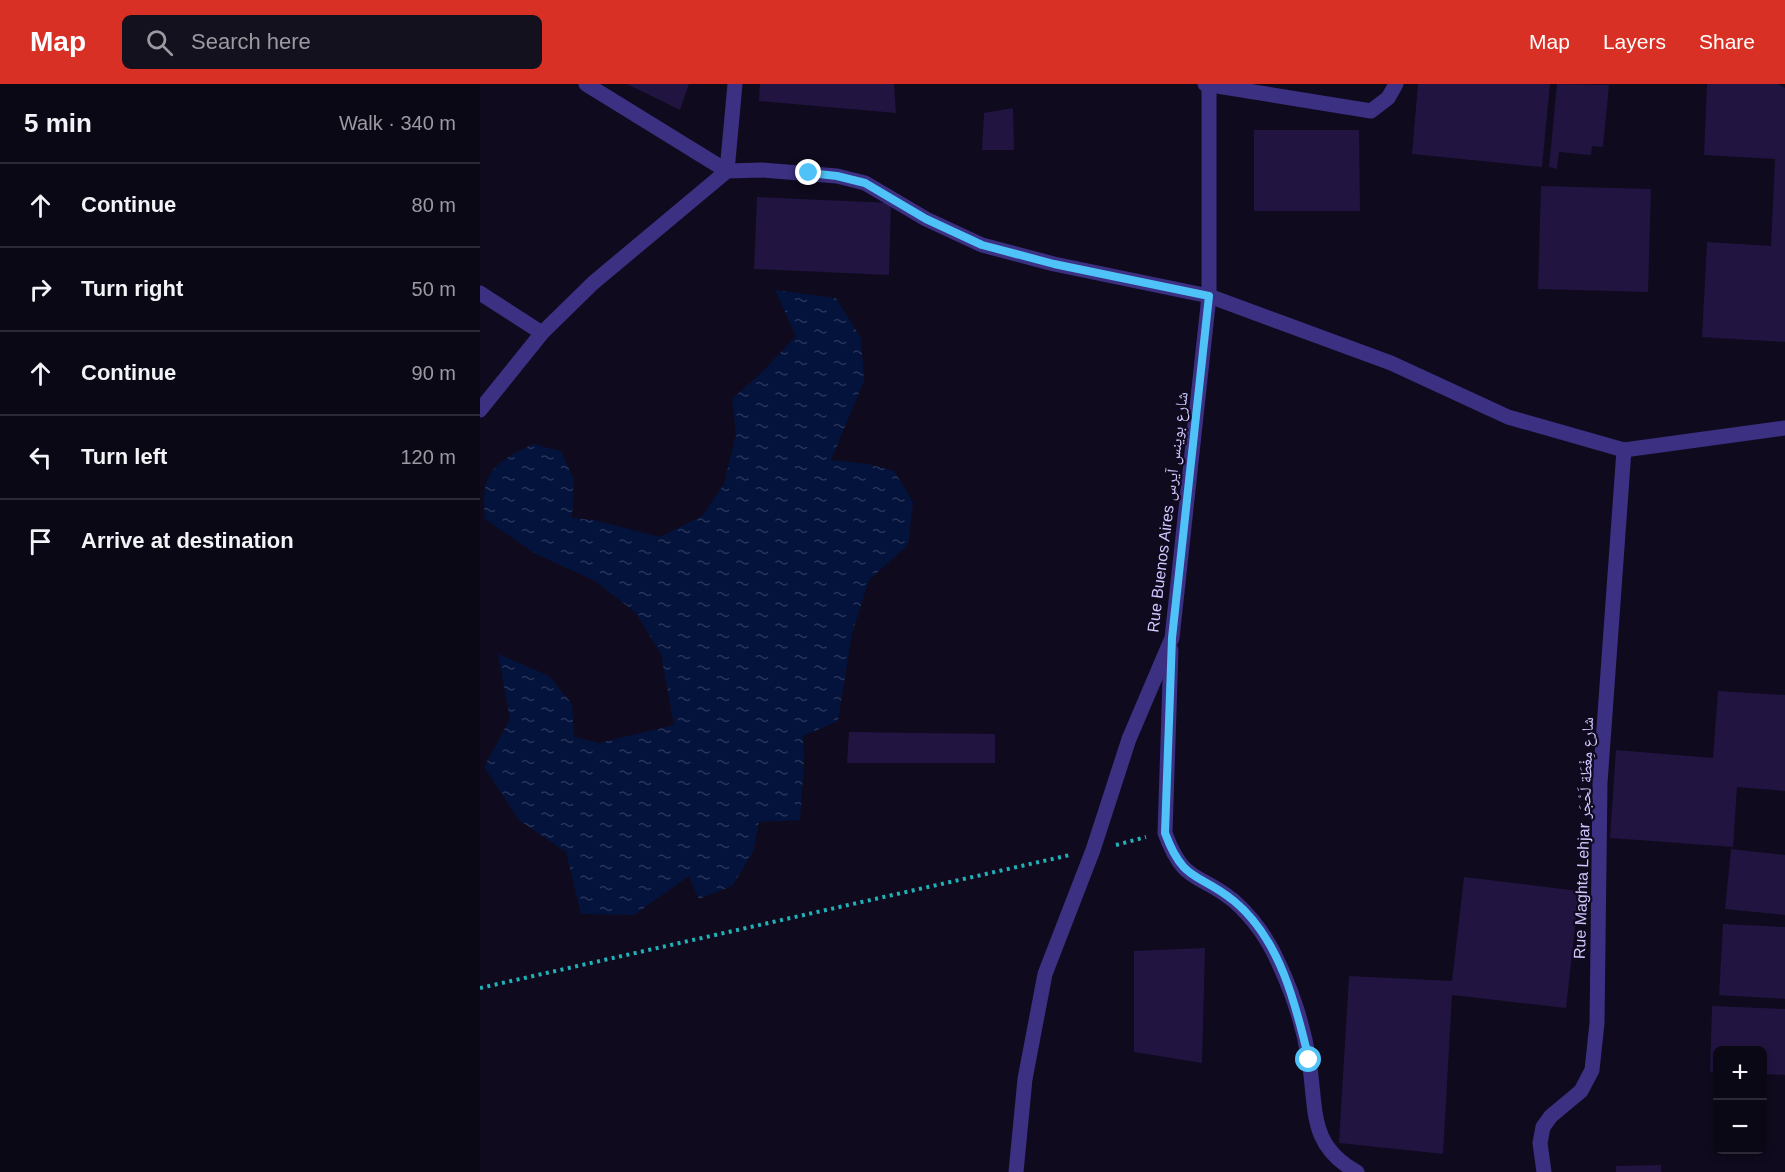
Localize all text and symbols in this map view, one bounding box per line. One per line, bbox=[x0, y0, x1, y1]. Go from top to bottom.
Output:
search box bbox=[122, 15, 542, 69]
text: Map bbox=[30, 26, 86, 57]
icon: search bbox=[143, 26, 176, 59]
text: Search here bbox=[191, 29, 311, 54]
text: Map bbox=[1529, 30, 1570, 53]
text: Layers bbox=[1603, 30, 1666, 53]
text: Share bbox=[1699, 30, 1755, 53]
text: 5 min bbox=[24, 108, 92, 138]
text: Walk · 340 m bbox=[339, 112, 456, 134]
route end bbox=[795, 159, 821, 185]
icon: ahead bbox=[24, 189, 57, 222]
text: Continue bbox=[81, 192, 176, 217]
text: 80 m bbox=[412, 194, 456, 216]
icon: right bbox=[24, 273, 57, 306]
text: Turn right bbox=[81, 276, 183, 301]
text: 50 m bbox=[412, 278, 456, 300]
icon: ahead bbox=[24, 357, 57, 390]
text: Continue bbox=[81, 360, 176, 385]
text: 90 m bbox=[412, 362, 456, 384]
street label: Rue Buenos Aires شارع بوينس آيرس bbox=[1144, 391, 1193, 634]
icon: left bbox=[24, 441, 57, 474]
text: Turn left bbox=[81, 444, 167, 469]
text: 120 m bbox=[400, 446, 456, 468]
icon: arrive bbox=[24, 525, 57, 558]
text: Arrive at destination bbox=[81, 528, 294, 553]
street label: Rue Maghta Lehjar شارع مِغْطَة لَحْجَر bbox=[1571, 717, 1598, 959]
route start bbox=[1295, 1046, 1321, 1072]
map controls bbox=[1713, 1046, 1767, 1154]
button: + bbox=[1713, 1046, 1767, 1100]
button: − bbox=[1713, 1100, 1767, 1154]

